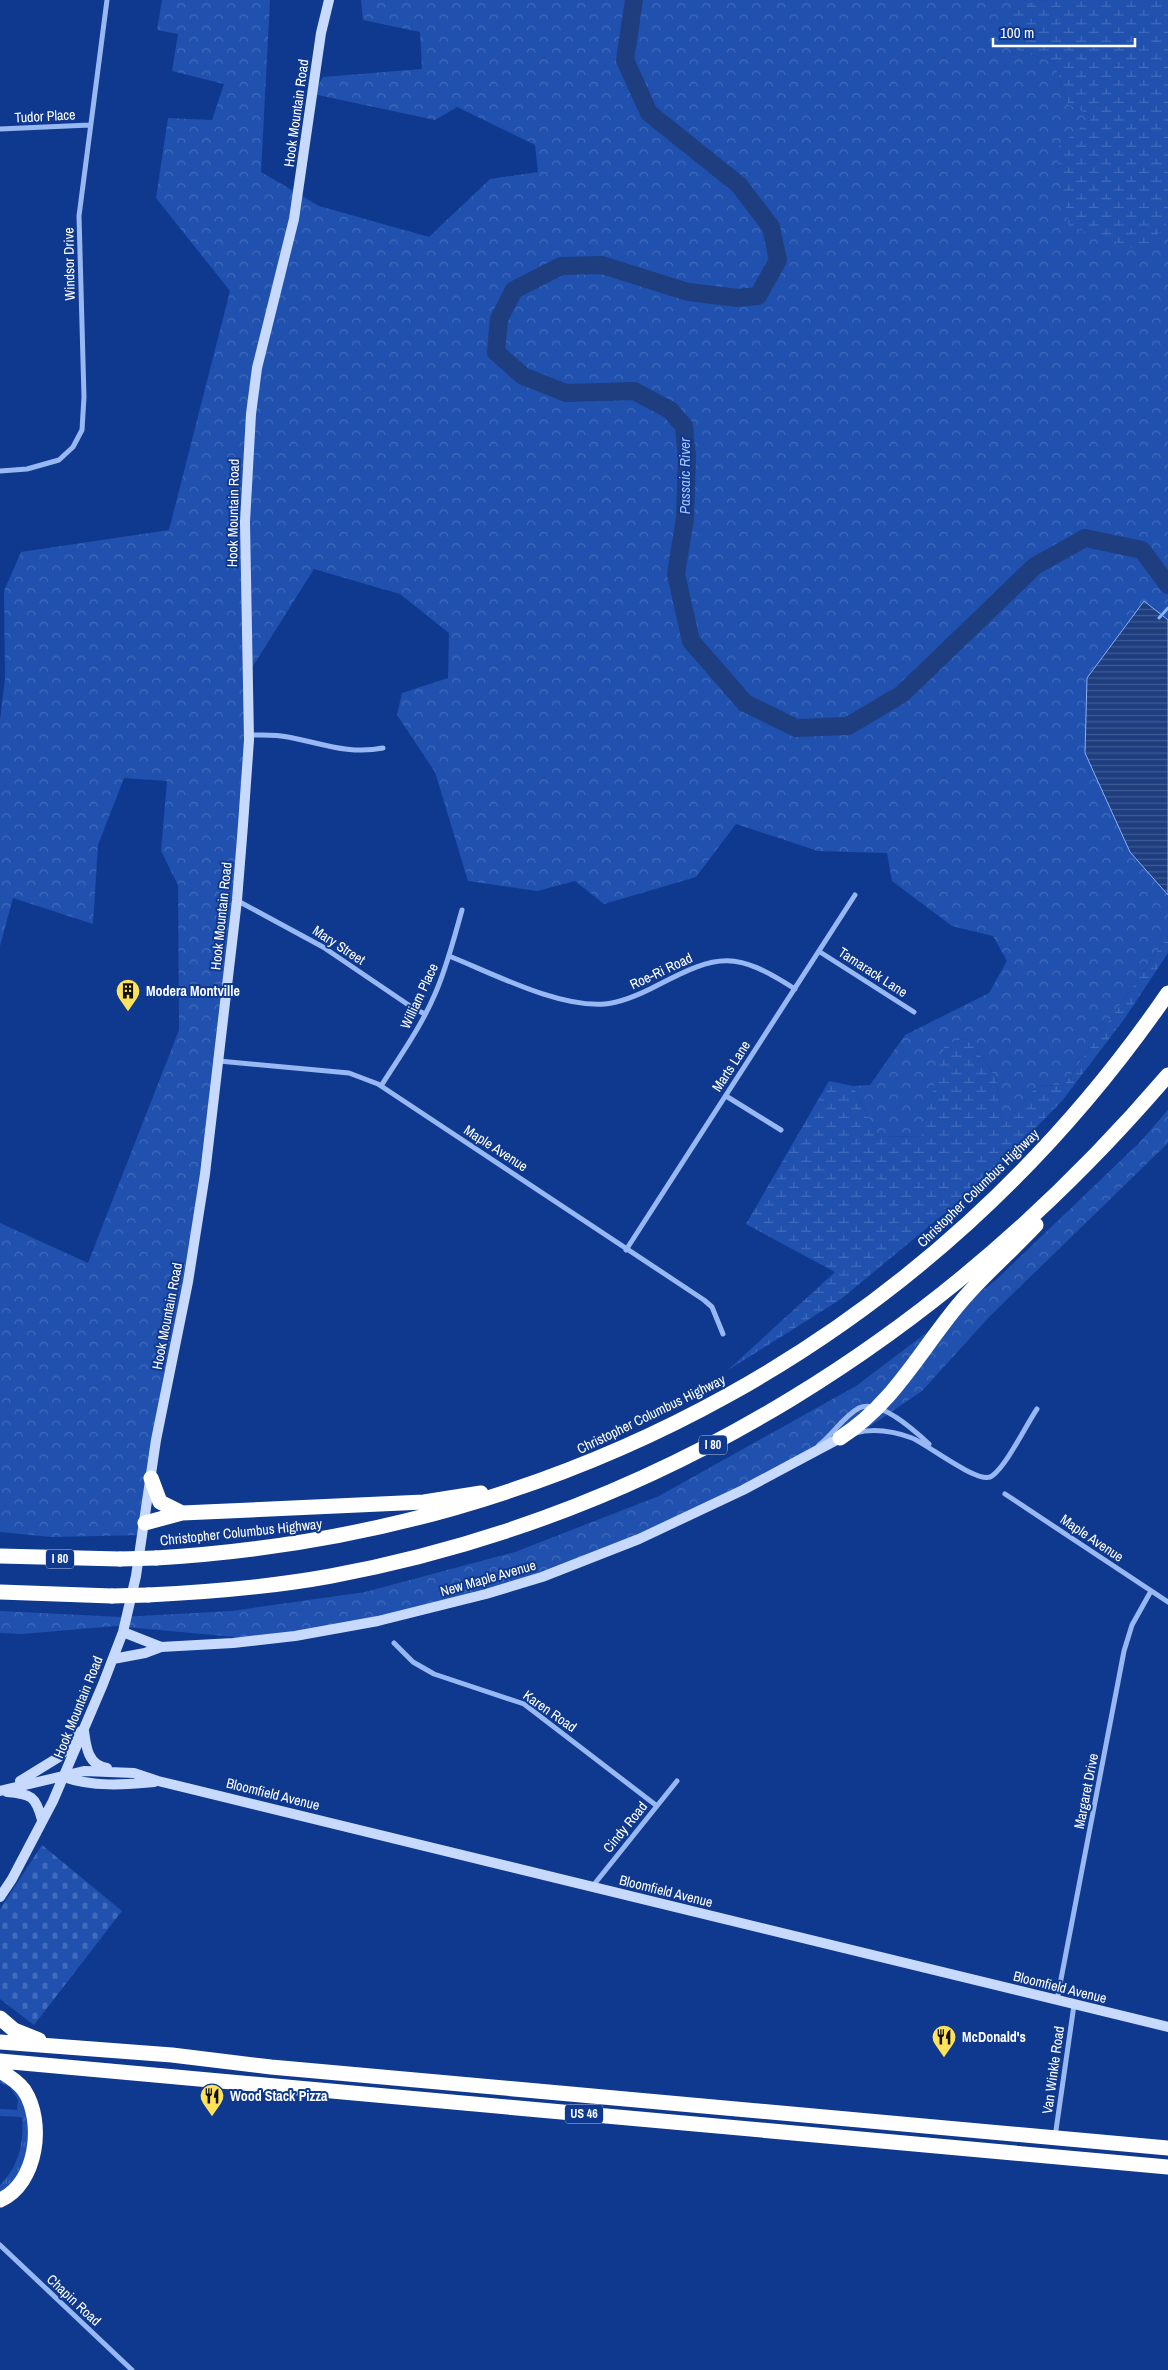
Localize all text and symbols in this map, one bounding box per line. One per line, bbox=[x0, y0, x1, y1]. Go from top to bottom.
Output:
scale bar bbox=[993, 15, 1136, 47]
text: 100 m bbox=[1000, 22, 1034, 43]
street label: Hook Mountain Road bbox=[280, 58, 312, 168]
street label: Tudor Place bbox=[14, 105, 76, 127]
street label: Windsor Drive bbox=[59, 227, 79, 301]
water label: Passaic River bbox=[674, 437, 695, 514]
street label: Hook Mountain Road bbox=[223, 459, 243, 567]
street label: Hook Mountain Road bbox=[206, 861, 236, 971]
street label: Mary Street bbox=[309, 921, 369, 969]
street label: Tamarack Lane bbox=[835, 943, 911, 1001]
street label: Roe-Ri Road bbox=[627, 949, 695, 993]
street label: William Place bbox=[396, 960, 442, 1032]
building icon: Modera Montville bbox=[115, 978, 141, 1012]
place label: Modera Montville bbox=[146, 982, 240, 1000]
street label: Marts Lane bbox=[708, 1037, 754, 1095]
street label: Maple Avenue bbox=[461, 1121, 531, 1175]
street label: Christopher Columbus Highway bbox=[913, 1125, 1043, 1251]
street label: Hook Mountain Road bbox=[148, 1261, 186, 1371]
street label: Christopher Columbus Highway bbox=[574, 1370, 728, 1458]
road number: I 80 bbox=[699, 1436, 727, 1454]
street label: Maple Avenue bbox=[1057, 1510, 1127, 1566]
street label: Christopher Columbus Highway bbox=[159, 1515, 323, 1549]
road number: I 80 bbox=[46, 1550, 74, 1568]
street label: New Maple Avenue bbox=[438, 1556, 538, 1600]
street label: Hook Mountain Road bbox=[49, 1653, 107, 1761]
street label: Karen Road bbox=[520, 1686, 580, 1736]
street label: Margaret Drive bbox=[1070, 1752, 1102, 1830]
street label: Bloomfield Avenue bbox=[224, 1774, 322, 1814]
street label: Cindy Road bbox=[599, 1798, 651, 1856]
street label: Bloomfield Avenue bbox=[617, 1871, 715, 1911]
street label: Bloomfield Avenue bbox=[1011, 1967, 1109, 2007]
restaurant icon: McDonald's bbox=[931, 2024, 957, 2058]
street label: Van Winkle Road bbox=[1038, 2025, 1068, 2115]
place label: McDonald's bbox=[962, 2028, 1026, 2046]
restaurant icon: Wood Stack Pizza bbox=[199, 2083, 225, 2117]
place label: Wood Stack Pizza bbox=[230, 2087, 328, 2105]
road number: US 46 bbox=[565, 2104, 603, 2124]
street label: Chapin Road bbox=[43, 2270, 105, 2330]

